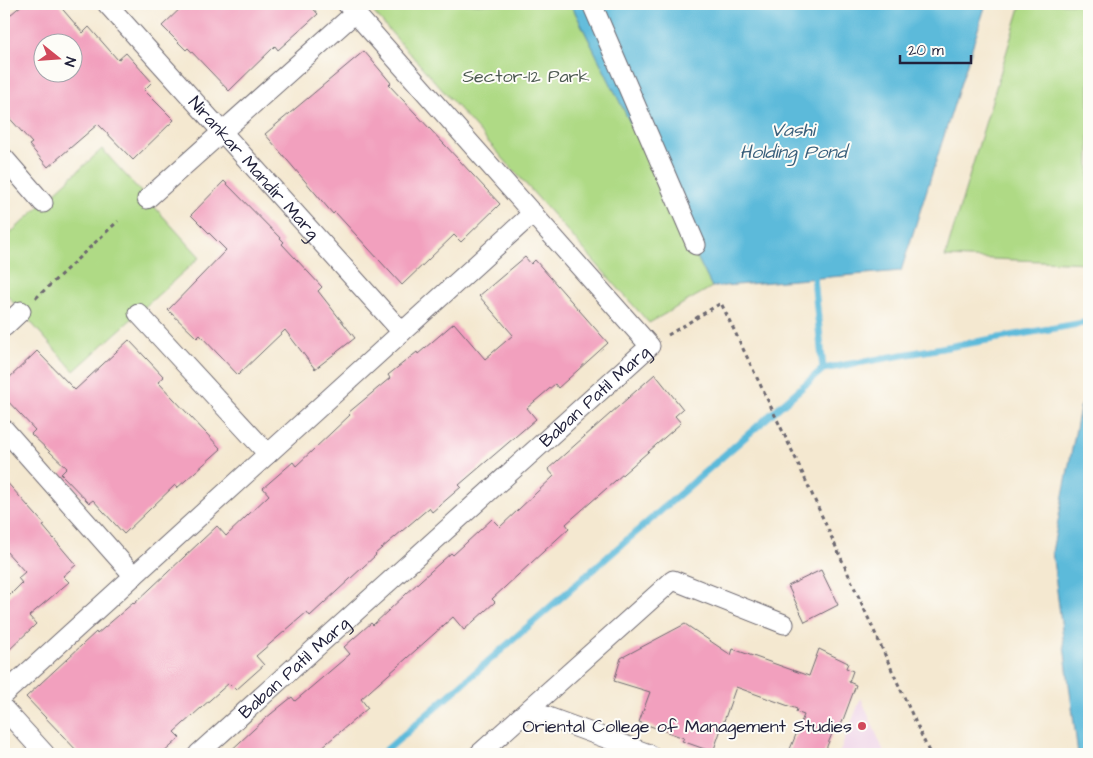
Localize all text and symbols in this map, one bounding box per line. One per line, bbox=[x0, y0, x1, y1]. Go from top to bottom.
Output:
north arrow bbox=[32, 32, 82, 82]
scale bar bbox=[900, 32, 972, 64]
text: 20 m bbox=[908, 40, 944, 61]
text: N bbox=[59, 54, 80, 69]
park label: Sector-12 Park bbox=[462, 64, 590, 89]
street label: Nirankar Mandir Marg bbox=[183, 90, 325, 245]
water label: Vashi Holding Pond bbox=[740, 117, 851, 166]
street label: Baban Patil Marg bbox=[534, 340, 656, 453]
street label: Baban Patil Marg bbox=[233, 611, 355, 724]
place label: Oriental College of Management Studies bbox=[522, 714, 852, 740]
marker: Oriental College of Management Studies bbox=[856, 720, 868, 732]

